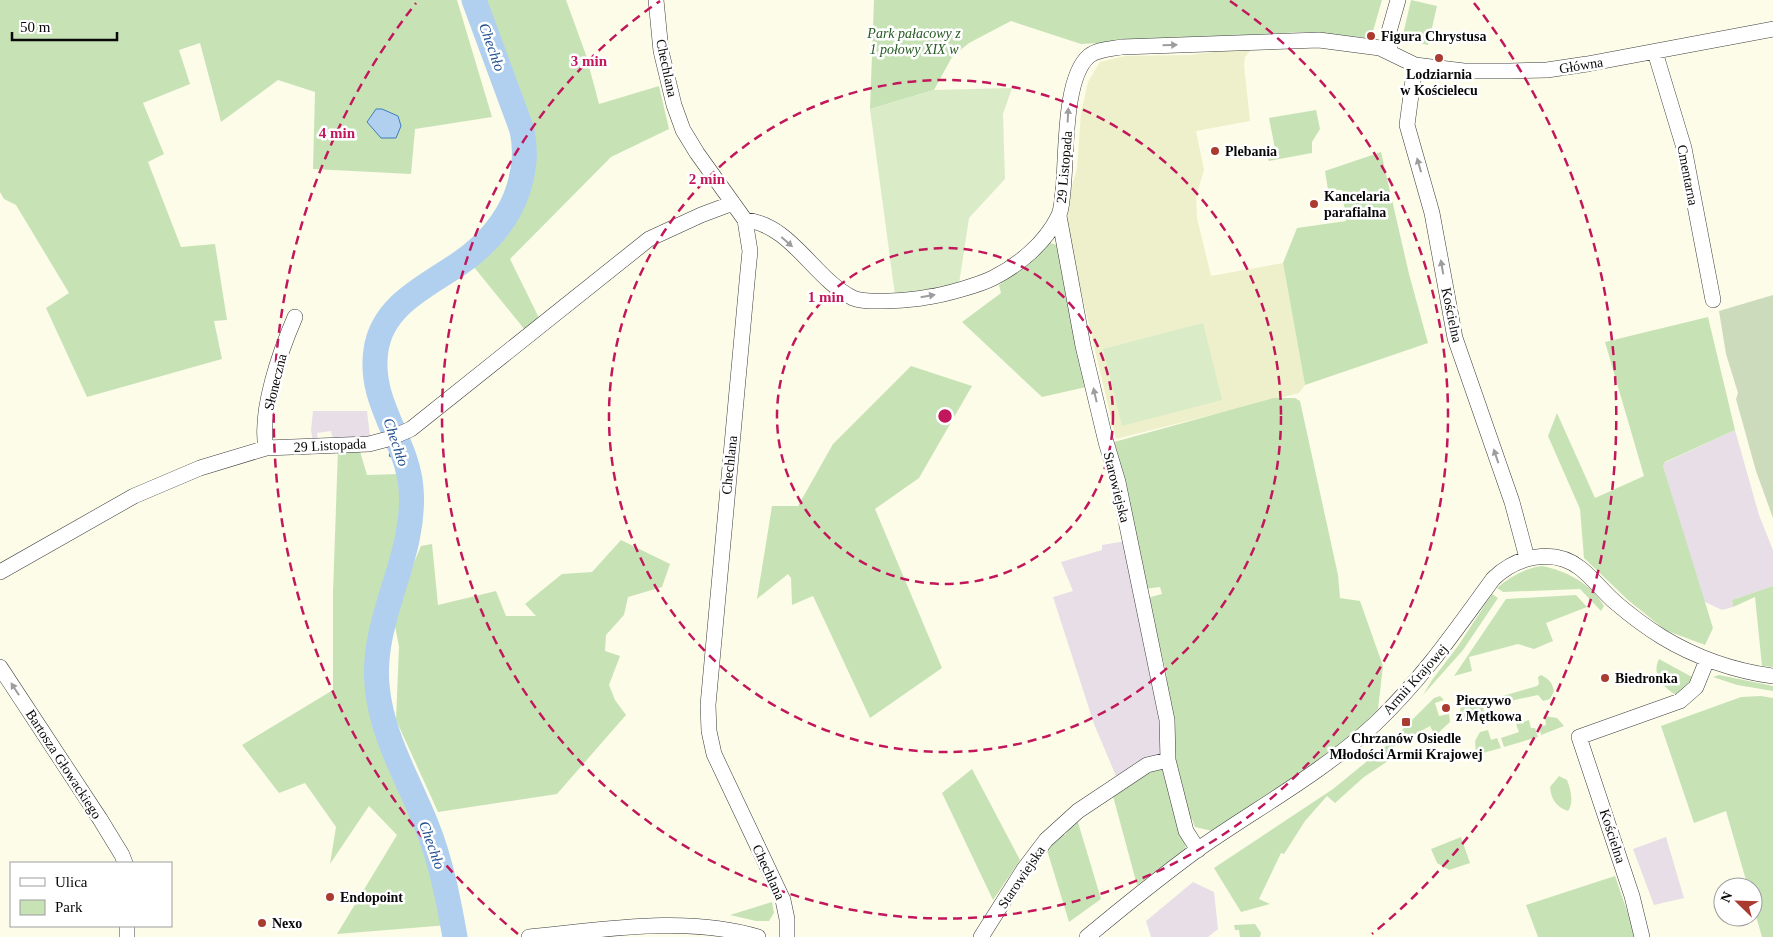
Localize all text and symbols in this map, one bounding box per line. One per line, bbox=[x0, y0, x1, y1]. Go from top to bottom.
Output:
scale bar bbox=[12, 10, 118, 42]
text: 50 m bbox=[20, 19, 51, 35]
water label: Chechło bbox=[476, 21, 508, 74]
park label: Park pałacowy z 1 połowy XIX w bbox=[866, 26, 961, 57]
place label: Figura Chrystusa bbox=[1381, 29, 1486, 44]
marker: Figura Chrystusa bbox=[1365, 30, 1377, 42]
street label: Chechlana bbox=[653, 38, 680, 99]
one-way arrow bbox=[1163, 41, 1179, 49]
marker: Lodziarnia w Kościelecu bbox=[1433, 52, 1445, 64]
text: 3 min bbox=[571, 53, 608, 69]
street label: Główna bbox=[1558, 54, 1605, 76]
place label: Lodziarnia w Kościelecu bbox=[1400, 67, 1478, 98]
one-way arrow bbox=[1065, 107, 1073, 123]
text: 4 min bbox=[319, 125, 356, 141]
street label: 29 Listopada bbox=[1054, 129, 1075, 204]
place label: Plebania bbox=[1225, 144, 1277, 159]
street label: Cmentarna bbox=[1674, 144, 1701, 207]
marker: Plebania bbox=[1209, 145, 1221, 157]
one-way arrow bbox=[1414, 158, 1422, 173]
text: 2 min bbox=[689, 171, 726, 187]
place label: Kancelaria parafialna bbox=[1324, 189, 1390, 220]
marker: Kancelaria parafialna bbox=[1308, 198, 1320, 210]
one-way arrow bbox=[781, 236, 794, 247]
one-way arrow bbox=[1437, 259, 1445, 275]
street label: Kościelna bbox=[1438, 286, 1465, 345]
text: 1 min bbox=[808, 289, 845, 305]
one-way arrow bbox=[920, 292, 936, 300]
street label: Słoneczna bbox=[261, 352, 290, 412]
one-way arrow bbox=[1091, 388, 1099, 403]
centre of rings bbox=[936, 407, 954, 425]
water label: Chechło bbox=[380, 416, 412, 469]
street label: Chechlana bbox=[719, 434, 740, 495]
street label: 29 Listopada bbox=[293, 436, 368, 455]
one-way arrow bbox=[1491, 449, 1499, 464]
street label: Starowiejska bbox=[1100, 450, 1133, 525]
street label: Armii Krajowej bbox=[1380, 641, 1451, 717]
place label: Biedronka bbox=[1615, 671, 1678, 686]
marker: Biedronka bbox=[1599, 672, 1611, 684]
one-way arrow bbox=[10, 682, 20, 696]
place label: Pieczywo z Mętkowa bbox=[1456, 693, 1522, 724]
marker: Pieczywo z Mętkowa bbox=[1440, 702, 1452, 714]
street label: Bartosza Głowackiego bbox=[23, 707, 104, 822]
marker: Chrzanów Osiedle Młodości Armii Krajowej bbox=[1400, 716, 1412, 728]
place label: Chrzanów Osiedle Młodości Armii Krajowej bbox=[1329, 731, 1483, 762]
street label: Kościelna bbox=[1597, 807, 1629, 866]
water label: Chechło bbox=[416, 819, 448, 872]
street label: Chechlana bbox=[749, 842, 788, 903]
street label: Starowiejska bbox=[995, 842, 1048, 911]
legend bbox=[10, 862, 172, 927]
text: Ulica bbox=[55, 874, 88, 890]
north arrow bbox=[1713, 877, 1763, 927]
place label: Endopoint bbox=[340, 890, 403, 905]
text: N bbox=[1718, 890, 1735, 905]
marker: Endopoint bbox=[324, 891, 336, 903]
text: Park bbox=[55, 899, 83, 915]
place label: Nexo bbox=[272, 916, 302, 931]
marker: Nexo bbox=[256, 917, 268, 929]

